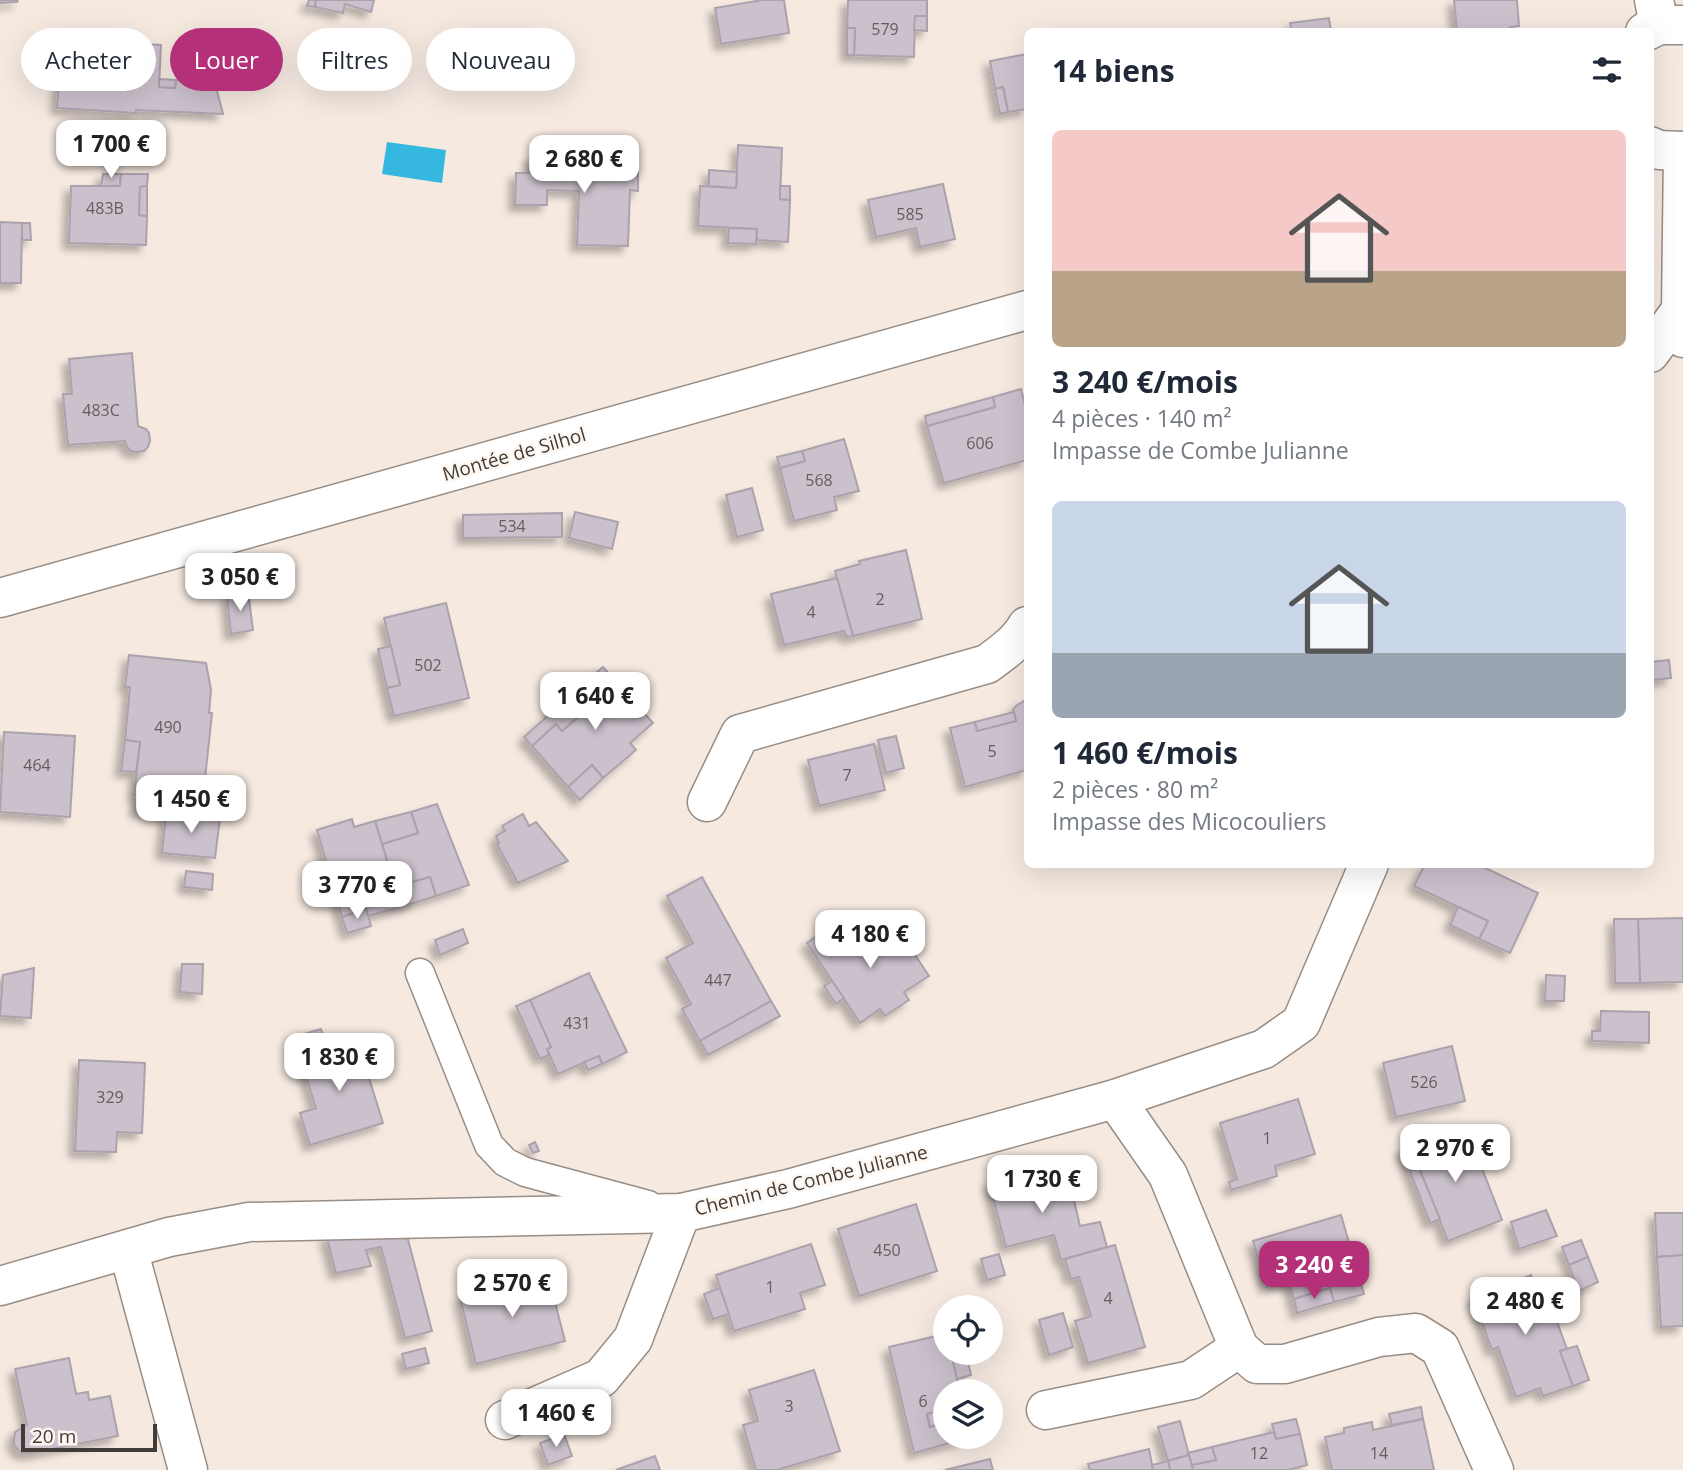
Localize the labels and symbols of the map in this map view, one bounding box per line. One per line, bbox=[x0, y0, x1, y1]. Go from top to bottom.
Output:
house number: 579 bbox=[871, 18, 899, 40]
pin: 1 700 € bbox=[46, 120, 176, 180]
pin: 2 680 € bbox=[519, 136, 649, 195]
house number: 483B bbox=[86, 197, 124, 219]
house number: 585 bbox=[896, 203, 924, 225]
house number: 483C bbox=[82, 399, 120, 421]
street label: Montée de Silhol bbox=[439, 421, 589, 487]
house number: 606 bbox=[966, 432, 994, 454]
house number: 568 bbox=[805, 469, 833, 491]
house number: 534 bbox=[498, 515, 526, 537]
pin: 3 050 € bbox=[175, 554, 305, 613]
house number: 2 bbox=[875, 588, 885, 610]
house number: 4 bbox=[806, 601, 816, 623]
house number: 502 bbox=[414, 654, 442, 676]
pin: 1 640 € bbox=[530, 672, 660, 732]
house number: 490 bbox=[154, 716, 182, 738]
house number: 5 bbox=[987, 740, 997, 762]
house number: 464 bbox=[23, 754, 51, 776]
house number: 7 bbox=[842, 764, 852, 786]
pin: 1 450 € bbox=[126, 776, 256, 835]
pin: 3 770 € bbox=[292, 862, 422, 921]
pin: 4 180 € bbox=[805, 911, 935, 970]
house number: 447 bbox=[704, 969, 732, 991]
house number: 431 bbox=[563, 1012, 591, 1034]
pin: 1 830 € bbox=[274, 1034, 404, 1093]
house number: 526 bbox=[1410, 1071, 1438, 1093]
house number: 329 bbox=[96, 1086, 124, 1108]
pin: 2 970 € bbox=[1390, 1124, 1520, 1184]
house number: 1 bbox=[1262, 1127, 1272, 1149]
street label: Chemin de Combe Julianne bbox=[692, 1138, 930, 1222]
pin: 1 730 € bbox=[977, 1156, 1107, 1215]
house number: 450 bbox=[873, 1239, 901, 1261]
pin: 3 240 € bbox=[1249, 1242, 1379, 1301]
pin: 2 570 € bbox=[447, 1260, 577, 1319]
house number: 1 bbox=[765, 1276, 775, 1298]
pin: 2 480 € bbox=[1460, 1278, 1590, 1337]
house number: 4 bbox=[1103, 1287, 1113, 1309]
pin: 1 460 € bbox=[491, 1390, 621, 1449]
house number: 6 bbox=[918, 1390, 928, 1412]
house number: 3 bbox=[784, 1395, 794, 1417]
scale bar bbox=[21, 1421, 158, 1453]
house number: 12 bbox=[1250, 1442, 1268, 1464]
house number: 14 bbox=[1370, 1442, 1388, 1464]

